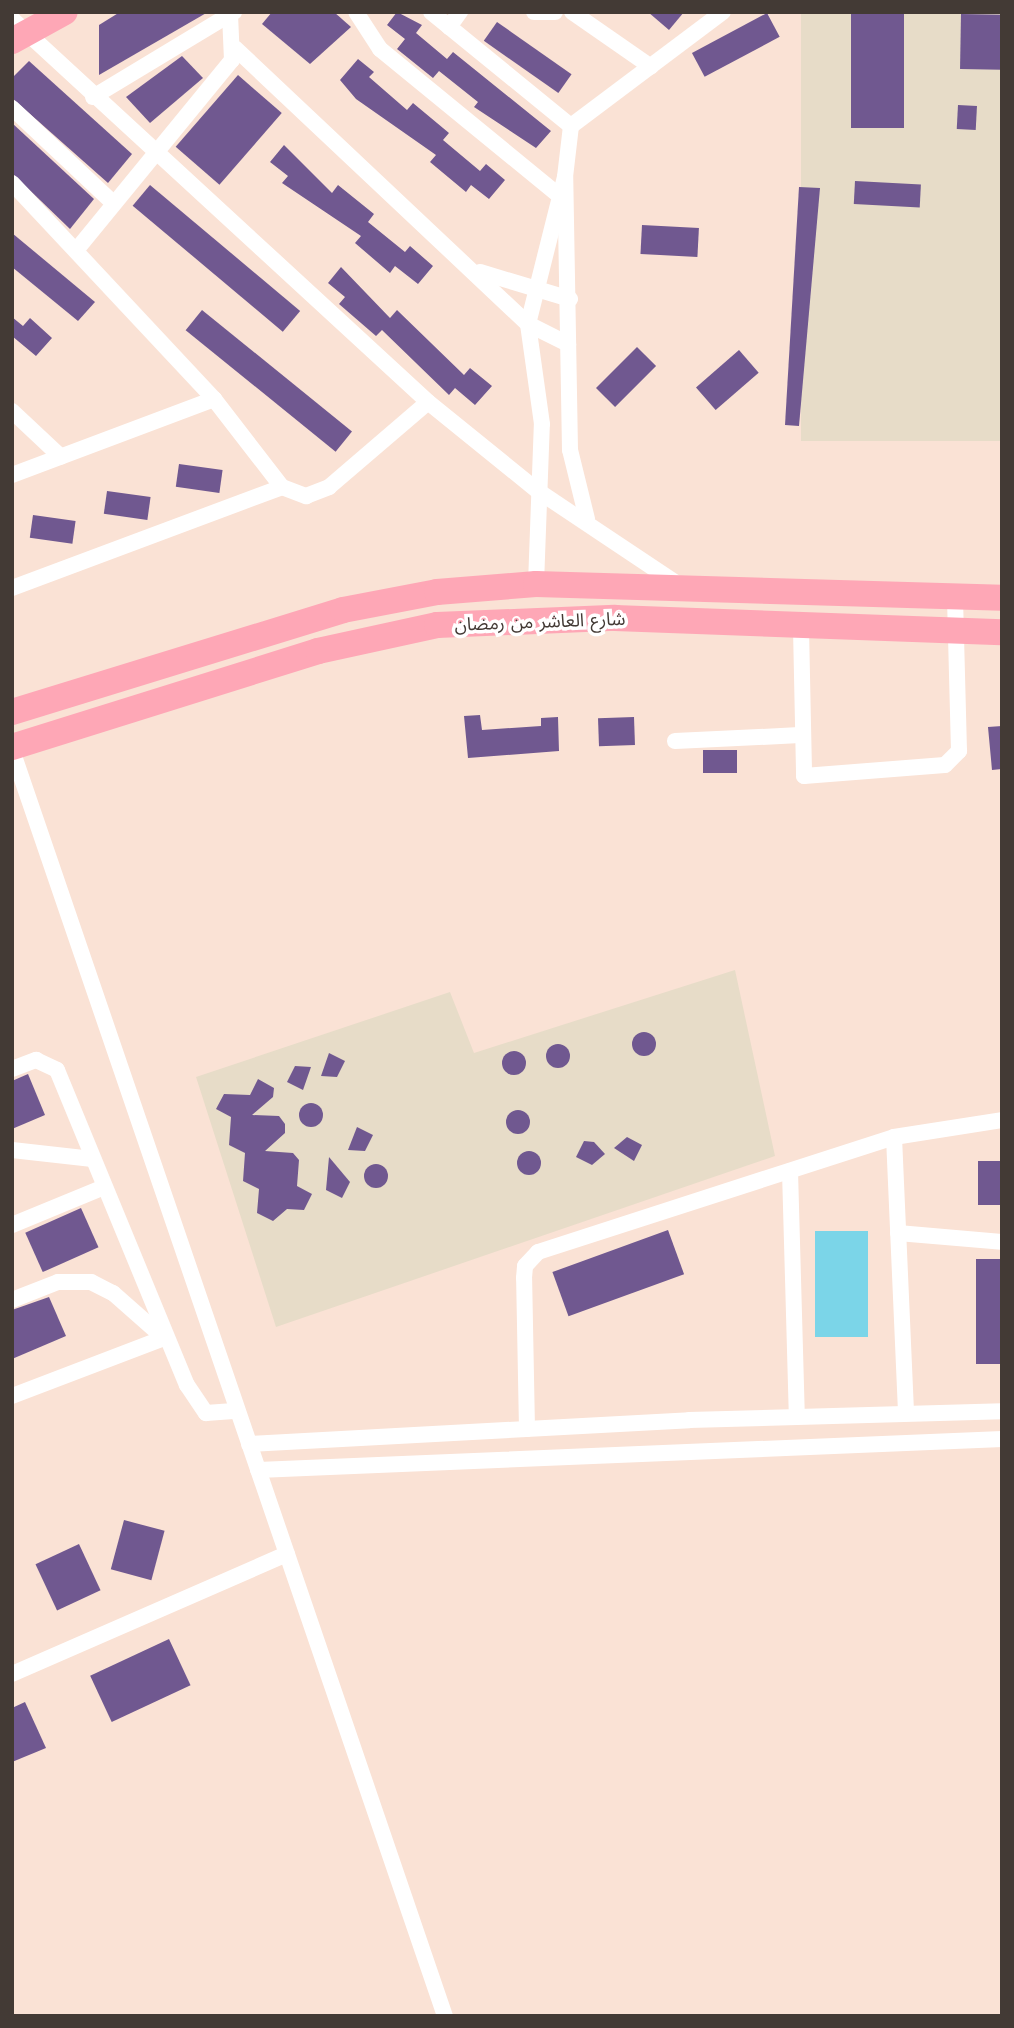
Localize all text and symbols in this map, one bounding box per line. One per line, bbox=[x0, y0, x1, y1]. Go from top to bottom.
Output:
street label: شارع العاشر من رمضان bbox=[454, 608, 626, 636]

